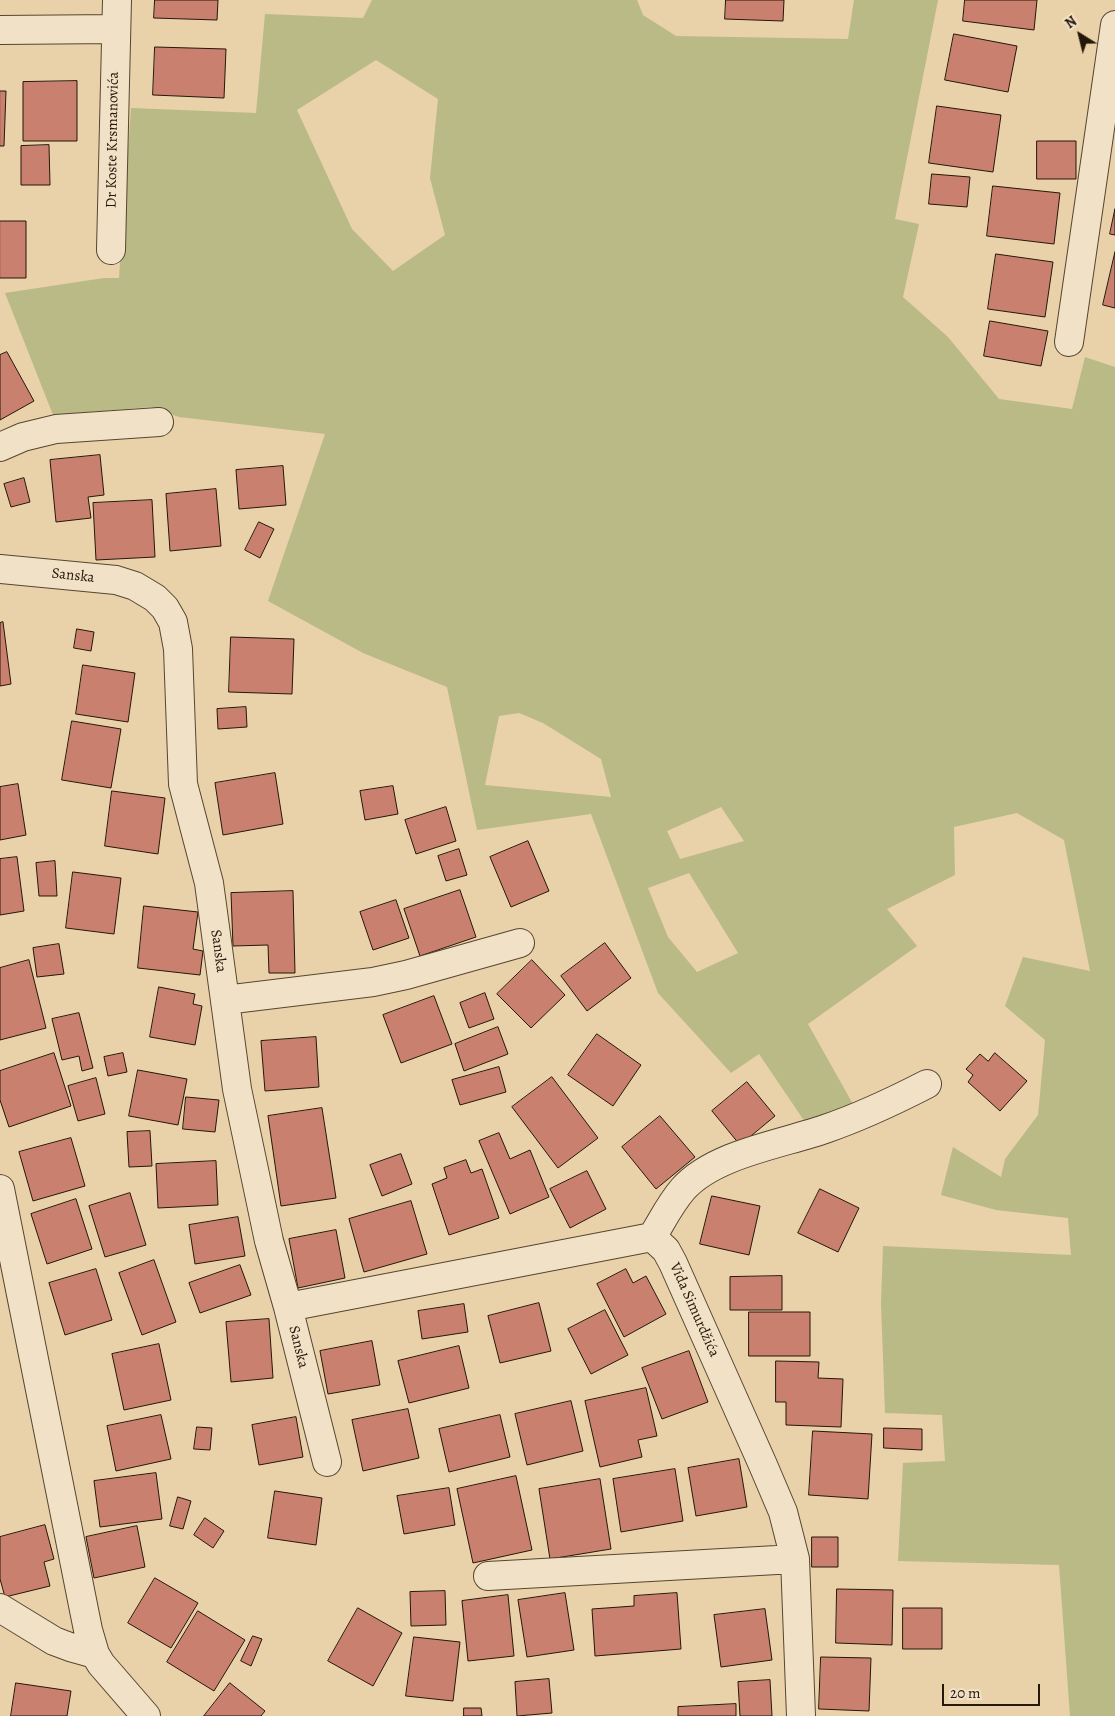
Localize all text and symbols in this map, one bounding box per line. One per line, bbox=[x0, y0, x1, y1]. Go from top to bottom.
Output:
north arrow bbox=[1055, 10, 1105, 60]
text: N bbox=[1061, 12, 1081, 33]
street label: Dr Koste Krsmanovića bbox=[103, 72, 123, 208]
street label: Sanska bbox=[51, 565, 95, 587]
street label: Sanska bbox=[206, 928, 230, 974]
street label: Vida Simurdžića bbox=[665, 1260, 723, 1360]
street label: Sanska bbox=[284, 1324, 312, 1370]
scale bar bbox=[945, 1674, 1042, 1706]
text: 20 m bbox=[950, 1683, 981, 1703]

